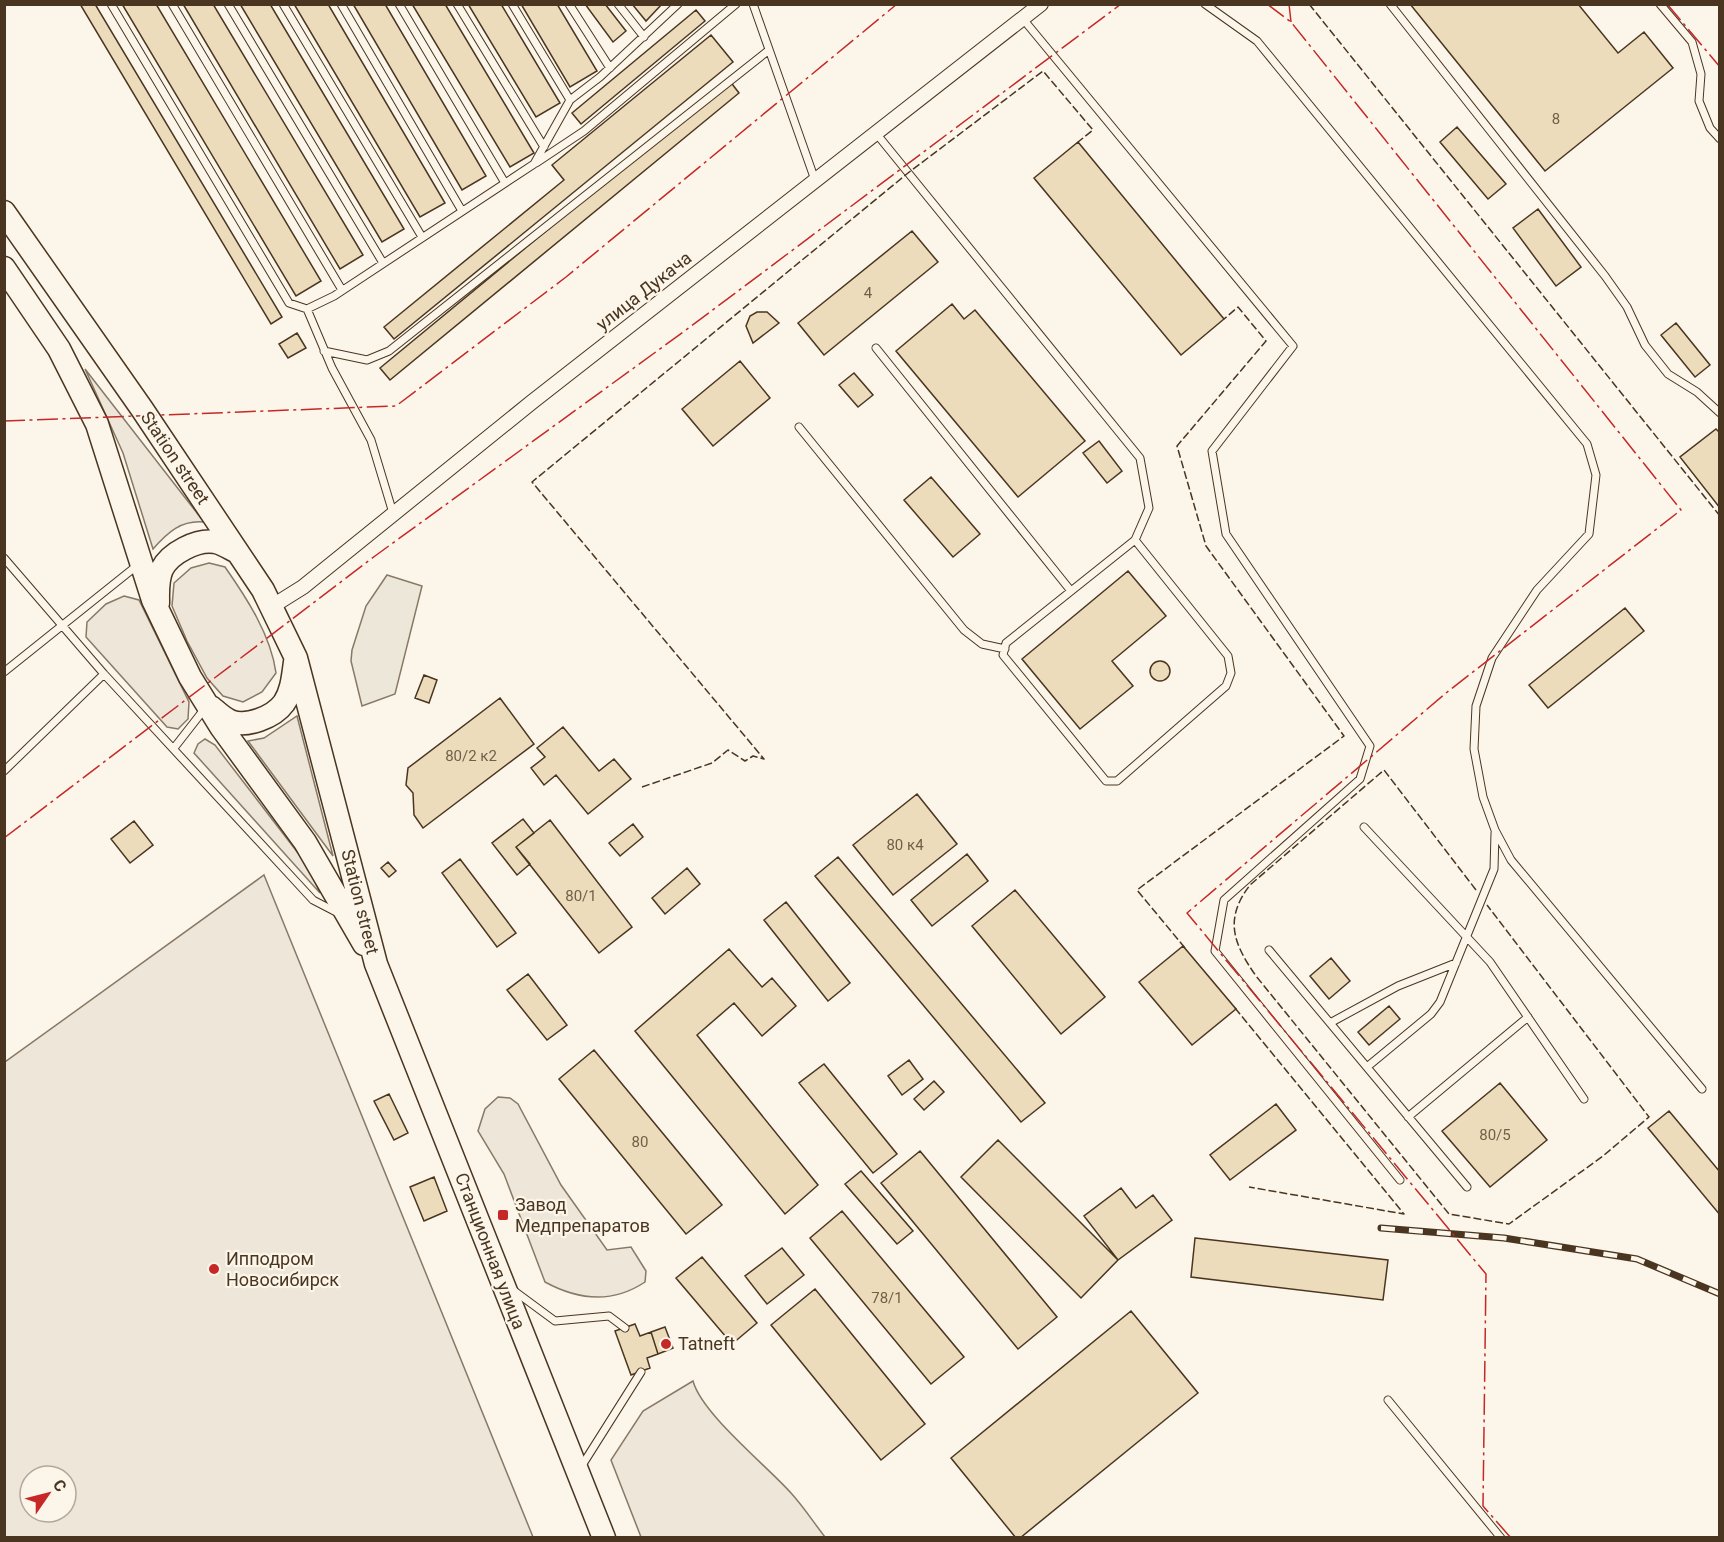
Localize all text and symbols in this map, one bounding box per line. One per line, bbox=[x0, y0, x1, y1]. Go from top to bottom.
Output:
house number: 8 bbox=[1552, 110, 1560, 128]
street label: улица Дукача bbox=[592, 247, 695, 334]
house number: 4 bbox=[864, 284, 873, 302]
street label: Station street bbox=[137, 407, 214, 508]
house number: 80/2 к2 bbox=[445, 747, 497, 765]
house number: 80 к4 bbox=[886, 836, 924, 854]
street label: Station street bbox=[337, 847, 384, 957]
house number: 80/1 bbox=[565, 887, 597, 905]
house number: 80/5 bbox=[1479, 1126, 1511, 1144]
house number: 80 bbox=[632, 1133, 648, 1151]
street label: Станционная улица bbox=[451, 1170, 530, 1332]
place label: Завод Медпрепаратов bbox=[515, 1194, 650, 1236]
marker: Завод Медпрепаратов bbox=[496, 1208, 510, 1222]
place label: Ипподром Новосибирск bbox=[226, 1248, 339, 1290]
marker: Ипподром Новосибирск bbox=[207, 1262, 221, 1276]
house number: 78/1 bbox=[871, 1289, 903, 1307]
place label: Tatneft bbox=[678, 1333, 735, 1354]
marker: Tatneft bbox=[659, 1337, 673, 1351]
north arrow bbox=[18, 1464, 78, 1524]
text: С bbox=[49, 1476, 71, 1495]

